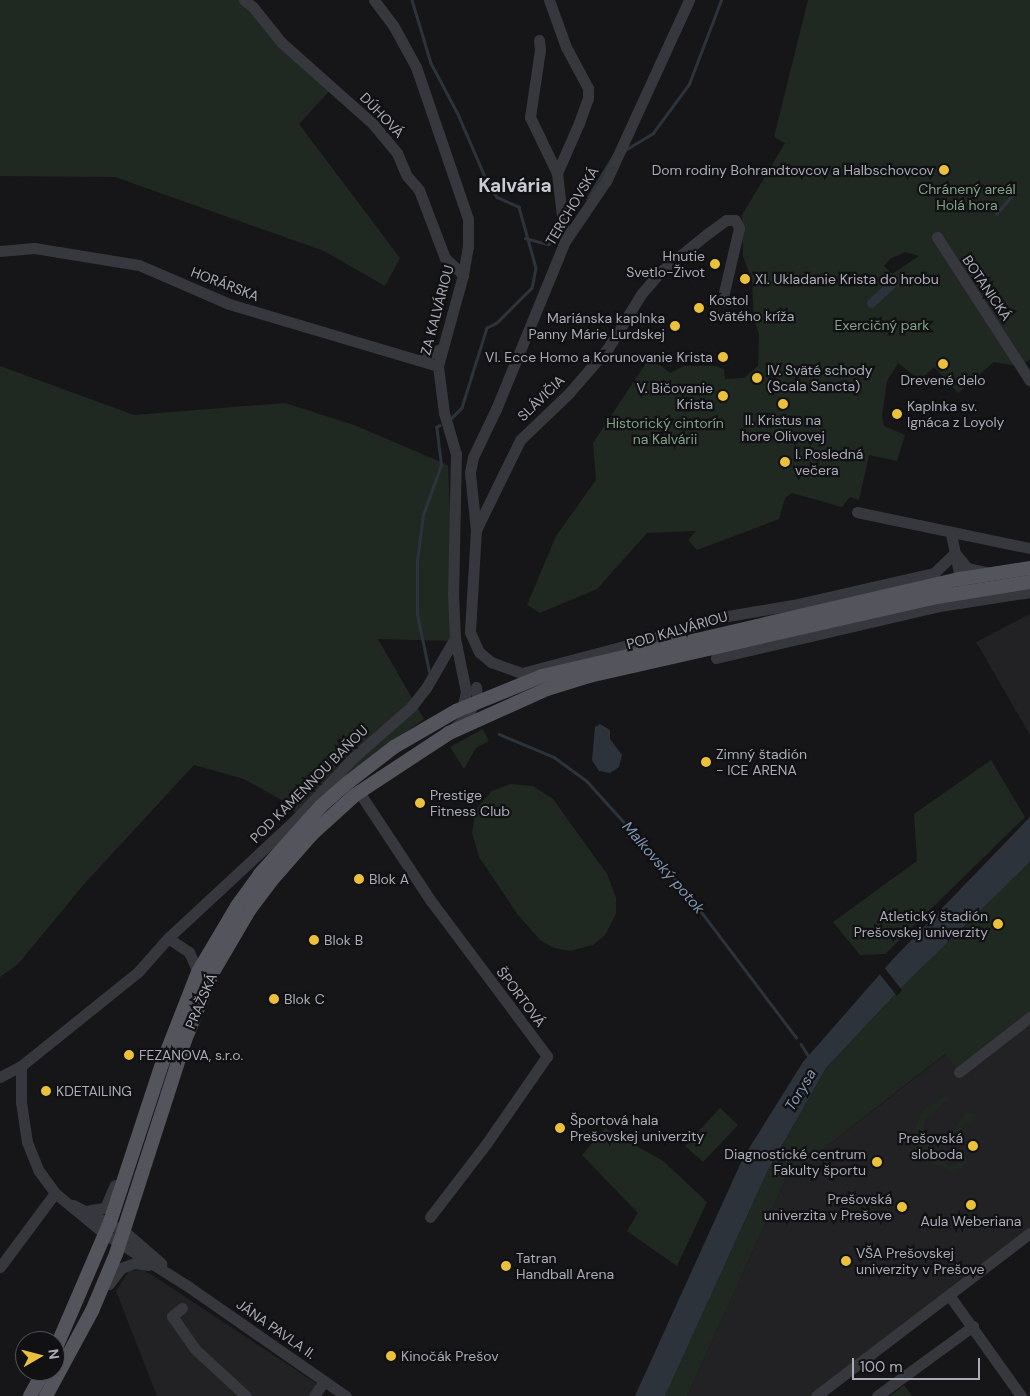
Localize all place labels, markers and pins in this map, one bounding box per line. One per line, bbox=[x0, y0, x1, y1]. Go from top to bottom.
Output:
place label: Dom rodiny Bohrandtovcov a Halbschovcov bbox=[652, 162, 934, 178]
marker: Dom rodiny Bohrandtovcov a Halbschovcov bbox=[938, 164, 950, 176]
place label: Hnutie Svetlo-Život bbox=[626, 248, 705, 280]
marker: Hnutie Svetlo-Život bbox=[709, 258, 721, 270]
place label: XI. Ukladanie Krista do hrobu bbox=[755, 271, 939, 287]
marker: XI. Ukladanie Krista do hrobu bbox=[739, 273, 751, 285]
place label: Kostol Svätého kríža bbox=[709, 292, 794, 324]
marker: Kostol Svätého kríža bbox=[693, 302, 705, 314]
place label: Mariánska kaplnka Panny Márie Lurdskej bbox=[529, 310, 665, 342]
marker: Mariánska kaplnka Panny Márie Lurdskej bbox=[669, 320, 681, 332]
place label: VI. Ecce Homo a Korunovanie Krista bbox=[485, 349, 713, 365]
marker: VI. Ecce Homo a Korunovanie Krista bbox=[717, 351, 729, 363]
marker: Drevené delo bbox=[937, 358, 949, 370]
place label: IV. Sväté schody (Scala Sancta) bbox=[767, 362, 873, 394]
marker: IV. Sväté schody (Scala Sancta) bbox=[751, 372, 763, 384]
place label: Drevené delo bbox=[900, 372, 986, 388]
place label: V. Bičovanie Krista bbox=[637, 380, 713, 412]
marker: V. Bičovanie Krista bbox=[717, 390, 729, 402]
marker: II. Kristus na hore Olivovej bbox=[777, 398, 789, 410]
place label: Kaplnka sv. Ignáca z Loyoly bbox=[907, 398, 1004, 431]
marker: Kaplnka sv. Ignáca z Loyoly bbox=[891, 408, 903, 420]
place label: II. Kristus na hore Olivovej bbox=[741, 412, 825, 444]
place label: I. Posledná večera bbox=[795, 446, 863, 478]
marker: I. Posledná večera bbox=[779, 456, 791, 468]
place label: Zimný štadión - ICE ARENA bbox=[716, 746, 807, 779]
marker: Zimný štadión - ICE ARENA bbox=[700, 756, 712, 768]
place label: Prestige Fitness Club bbox=[430, 787, 510, 820]
marker: Prestige Fitness Club bbox=[414, 797, 426, 809]
place label: Blok A bbox=[369, 871, 409, 887]
marker: Blok A bbox=[353, 873, 365, 885]
place label: Atletický štadión Prešovskej univerzity bbox=[854, 908, 988, 940]
marker: Atletický štadión Prešovskej univerzity bbox=[992, 918, 1004, 930]
place label: Blok B bbox=[324, 932, 363, 948]
marker: Blok B bbox=[308, 934, 320, 946]
place label: Blok C bbox=[284, 991, 325, 1007]
marker: Blok C bbox=[268, 993, 280, 1005]
place label: FEZANOVA, s.r.o. bbox=[139, 1047, 243, 1063]
marker: FEZANOVA, s.r.o. bbox=[123, 1049, 135, 1061]
place label: KDETAILING bbox=[56, 1083, 132, 1099]
marker: KDETAILING bbox=[40, 1085, 52, 1097]
place label: Športová hala Prešovskej univerzity bbox=[570, 1112, 704, 1144]
marker: Športová hala Prešovskej univerzity bbox=[554, 1122, 566, 1134]
place label: Prešovská sloboda bbox=[898, 1130, 963, 1162]
marker: Prešovská sloboda bbox=[967, 1140, 979, 1152]
place label: Diagnostické centrum Fakulty športu bbox=[724, 1146, 866, 1178]
marker: Diagnostické centrum Fakulty športu bbox=[870, 1155, 884, 1169]
place label: Prešovská univerzita v Prešove bbox=[764, 1191, 892, 1224]
marker: Aula Weberiana bbox=[965, 1199, 977, 1211]
marker: Prešovská univerzita v Prešove bbox=[896, 1201, 908, 1213]
place label: Aula Weberiana bbox=[921, 1213, 1021, 1229]
place label: VŠA Prešovskej univerzity v Prešove bbox=[856, 1245, 984, 1278]
place label: Tatran Handball Arena bbox=[516, 1250, 614, 1282]
marker: VŠA Prešovskej univerzity v Prešove bbox=[840, 1255, 852, 1267]
marker: Tatran Handball Arena bbox=[500, 1260, 512, 1272]
place label: Kinočák Prešov bbox=[401, 1348, 499, 1364]
marker: Kinočák Prešov bbox=[385, 1350, 397, 1362]

